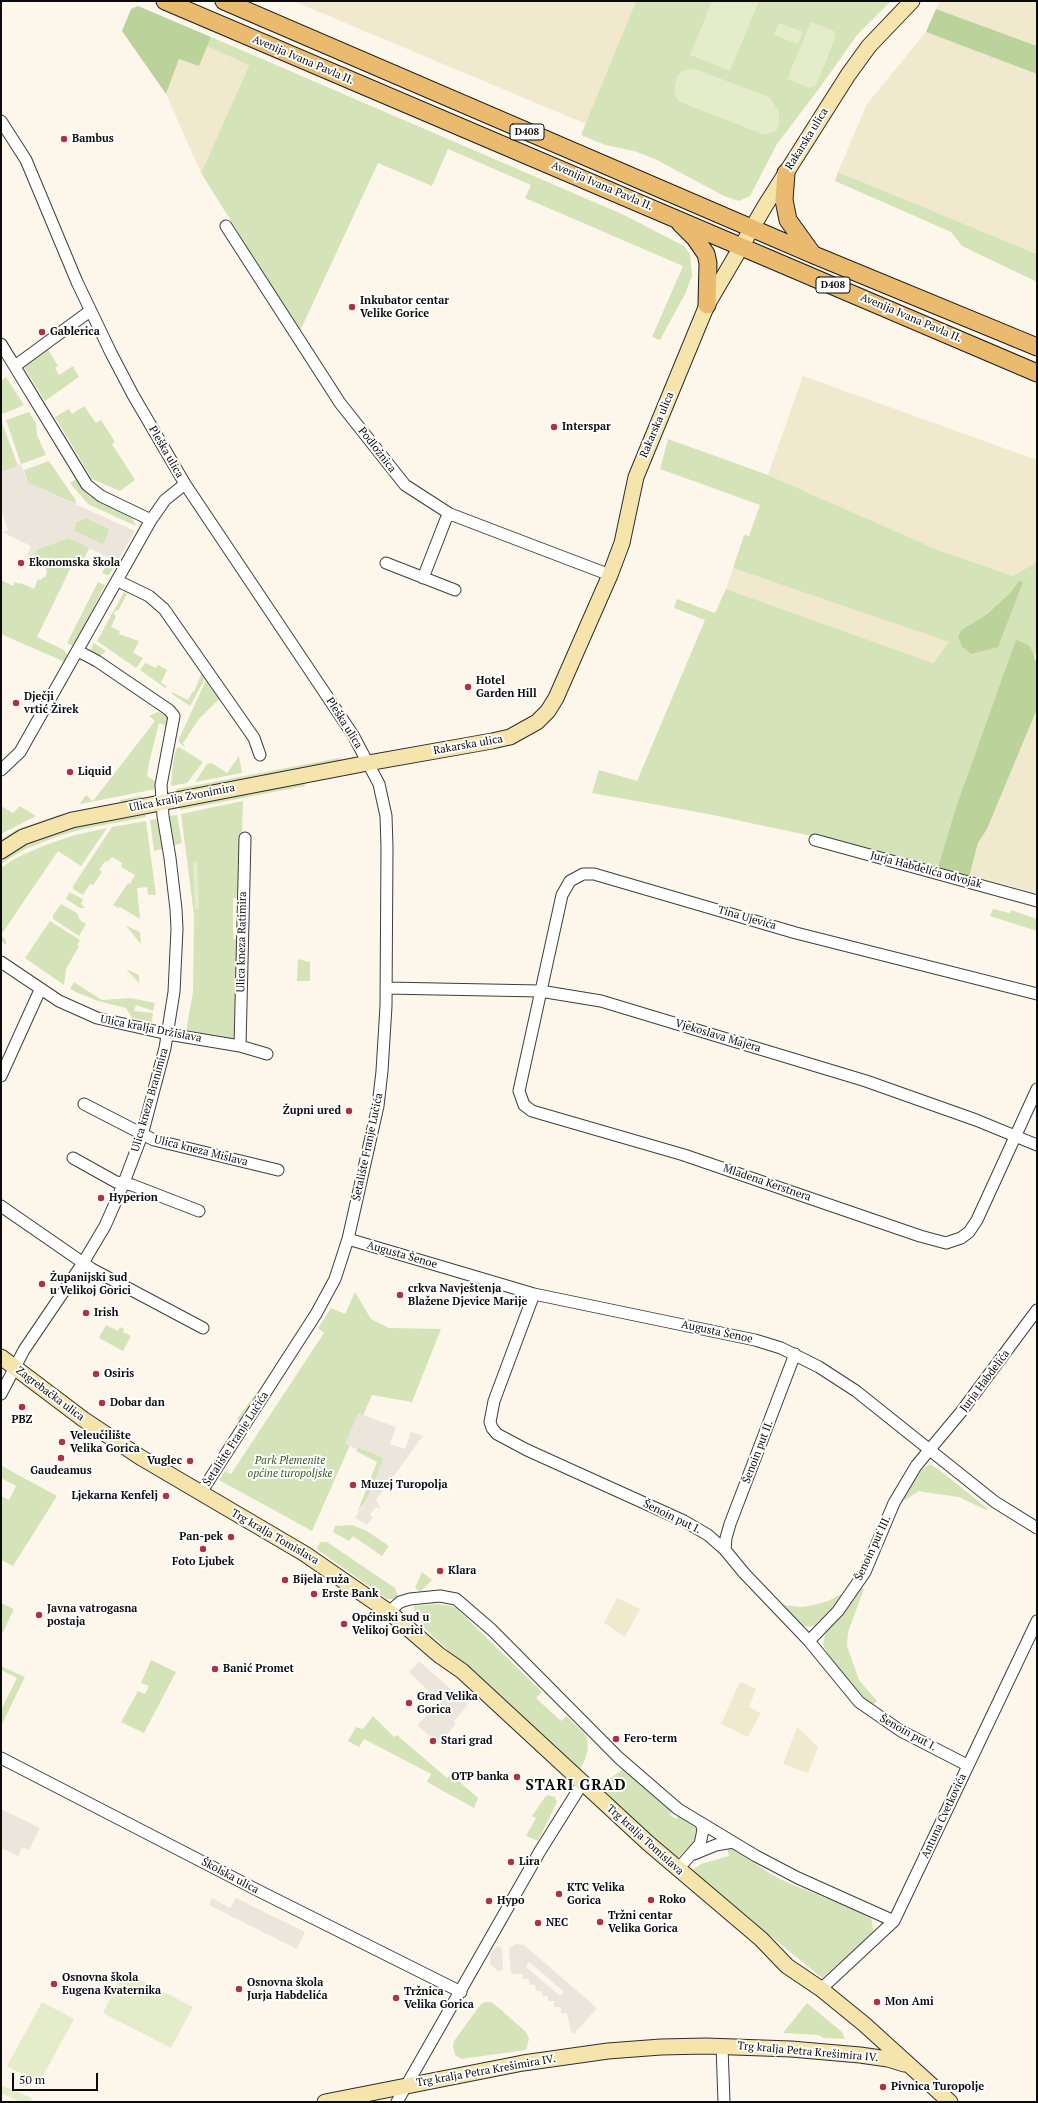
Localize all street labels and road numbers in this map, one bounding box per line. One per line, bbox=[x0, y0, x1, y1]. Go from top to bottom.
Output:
street label: Avenija Ivana Pavla II. bbox=[250, 33, 356, 87]
street label: Rakarska ulica bbox=[783, 106, 831, 172]
road number: D408 bbox=[510, 124, 544, 140]
street label: Avenija Ivana Pavla II. bbox=[549, 159, 655, 213]
road number: D408 bbox=[816, 277, 850, 293]
street label: Avenija Ivana Pavla II. bbox=[858, 291, 964, 345]
street label: Rakarska ulica bbox=[637, 390, 677, 460]
street label: Pleška ulica bbox=[146, 424, 186, 480]
street label: Podložnica bbox=[355, 425, 399, 475]
street label: Pleška ulica bbox=[323, 695, 365, 751]
street label: Rakarska ulica bbox=[432, 732, 504, 758]
street label: Ulica kralja Zvonimira bbox=[128, 781, 236, 815]
street label: Jurja Habdelića odvojak bbox=[869, 849, 983, 891]
street label: Ulica kneza Ratimira bbox=[235, 891, 249, 993]
street label: Tina Ujevića bbox=[716, 903, 778, 933]
street label: Ulica kralja Držislava bbox=[99, 1013, 203, 1045]
street label: Vjekoslava Majera bbox=[674, 1017, 762, 1055]
street label: Ulica kneza Branimira bbox=[129, 1046, 171, 1154]
street label: Šetalište Franje Lučića bbox=[350, 1092, 386, 1202]
street label: Ulica kneza Mislava bbox=[153, 1133, 249, 1169]
street label: Mladena Kerstnera bbox=[721, 1162, 813, 1204]
street label: Augusta Šenoe bbox=[365, 1239, 439, 1271]
street label: Augusta Šenoe bbox=[680, 1318, 754, 1346]
street label: Jurja Habdelića bbox=[957, 1347, 1013, 1415]
street label: Zagrebačka ulica bbox=[13, 1364, 87, 1424]
street label: Šetalište Franje Lučića bbox=[201, 1389, 271, 1489]
street label: Šenoin put II. bbox=[740, 1419, 776, 1485]
street label: Šenoin put I. bbox=[641, 1497, 703, 1537]
street label: Trg kralja Tomislava bbox=[229, 1507, 321, 1567]
street label: Šenoin put III. bbox=[852, 1513, 894, 1583]
street label: Šenoin put I. bbox=[877, 1712, 939, 1754]
street label: Antuna Cvetkovića bbox=[919, 1772, 969, 1860]
street label: Trg kralja Tomislava bbox=[604, 1802, 686, 1878]
street label: Školska ulica bbox=[199, 1855, 261, 1897]
street label: Trg kralja Petra Krešimira IV. bbox=[737, 2039, 879, 2065]
street label: Trg kralja Petra Krešimira IV. bbox=[415, 2052, 557, 2090]

